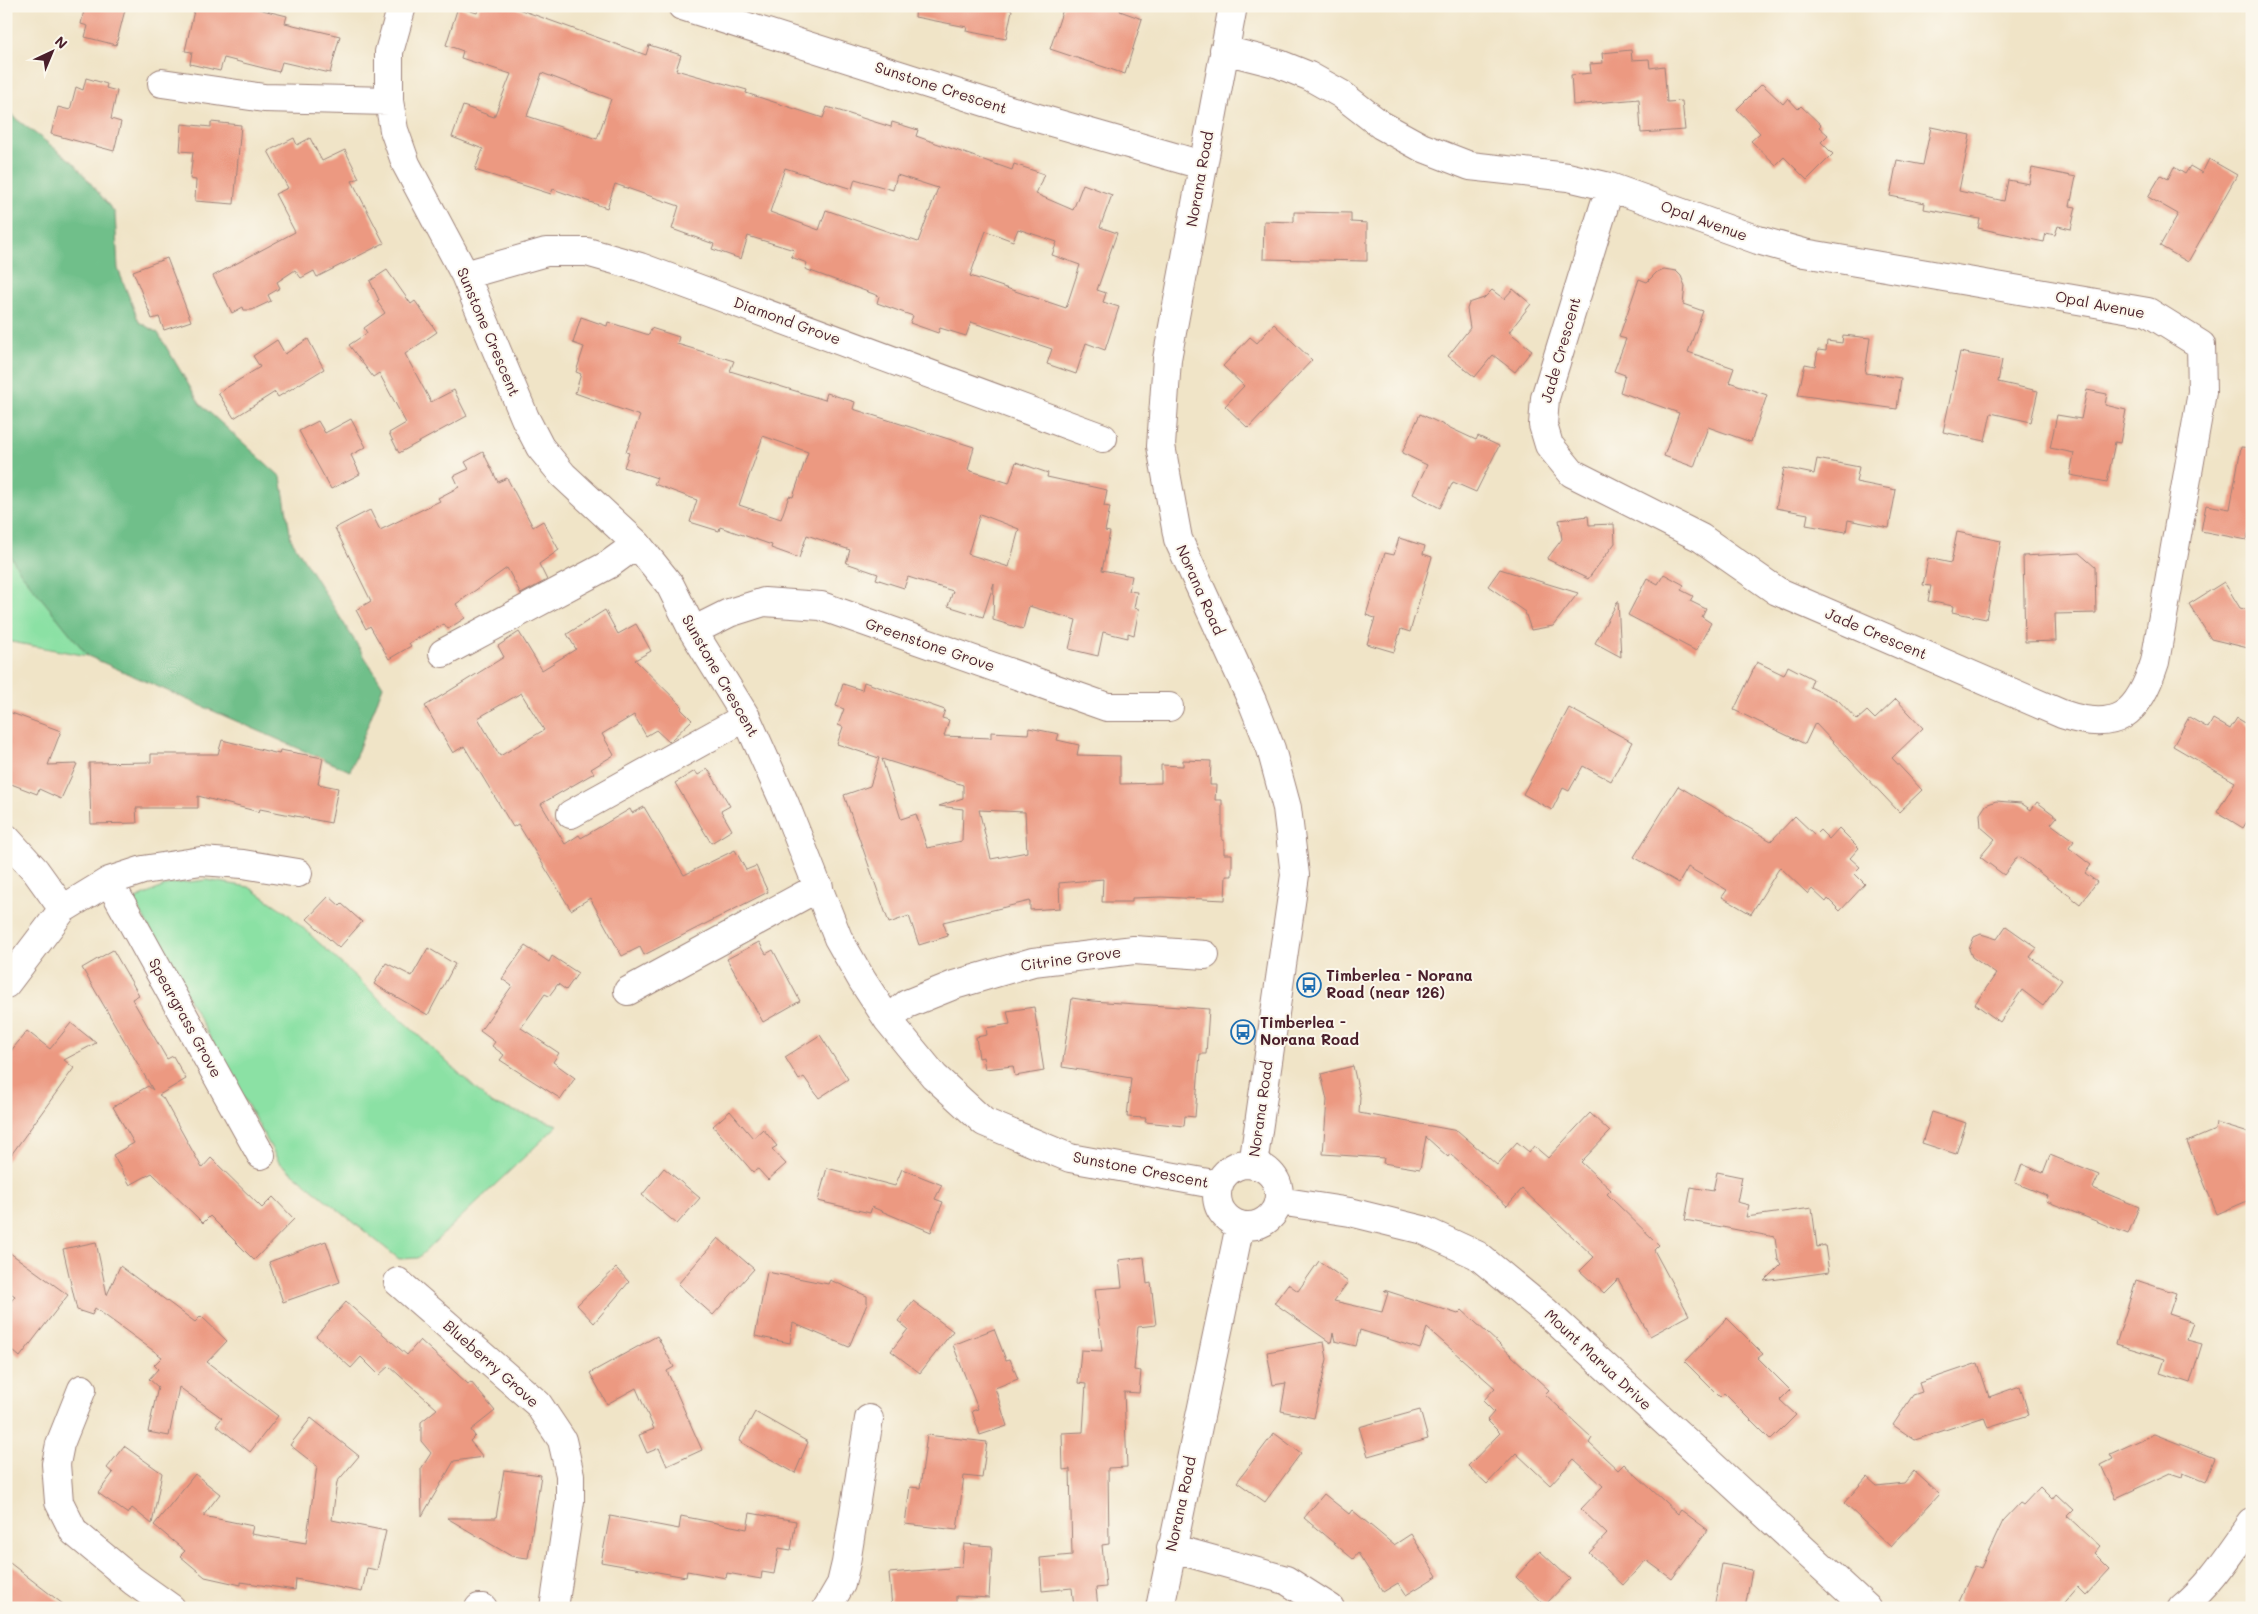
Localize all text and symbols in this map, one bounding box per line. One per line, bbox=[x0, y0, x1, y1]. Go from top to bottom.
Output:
north arrow bbox=[28, 28, 78, 78]
text: N bbox=[51, 32, 72, 53]
street label: Sunstone Crescent bbox=[873, 56, 1010, 118]
street label: Norana Road bbox=[1181, 129, 1217, 228]
street label: Opal Avenue bbox=[1658, 195, 1750, 245]
street label: Sunstone Crescent bbox=[453, 264, 525, 399]
street label: Opal Avenue bbox=[2054, 286, 2147, 323]
street label: Diamond Grove bbox=[731, 291, 844, 349]
street label: Jade Crescent bbox=[1535, 295, 1585, 405]
street label: Norana Road bbox=[1172, 541, 1230, 638]
street label: Jade Crescent bbox=[1822, 603, 1930, 664]
street label: Sunstone Crescent bbox=[678, 611, 764, 740]
street label: Greenstone Grove bbox=[863, 613, 998, 676]
street label: Citrine Grove bbox=[1019, 941, 1122, 975]
street label: Speargrass Grove bbox=[145, 954, 227, 1081]
place label: Timberlea - Norana Road (near 126) bbox=[1326, 965, 1473, 1002]
bus stop icon: Timberlea - Norana Road (near 126) bbox=[1296, 972, 1322, 998]
place label: Timberlea - Norana Road bbox=[1260, 1012, 1359, 1049]
bus stop icon: Timberlea - Norana Road bbox=[1230, 1019, 1256, 1045]
street label: Norana Road bbox=[1243, 1060, 1277, 1158]
street label: Sunstone Crescent bbox=[1072, 1146, 1211, 1192]
street label: Mount Marua Drive bbox=[1541, 1304, 1657, 1414]
street label: Blueberry Grove bbox=[440, 1315, 544, 1411]
street label: Norana Road bbox=[1160, 1454, 1200, 1553]

